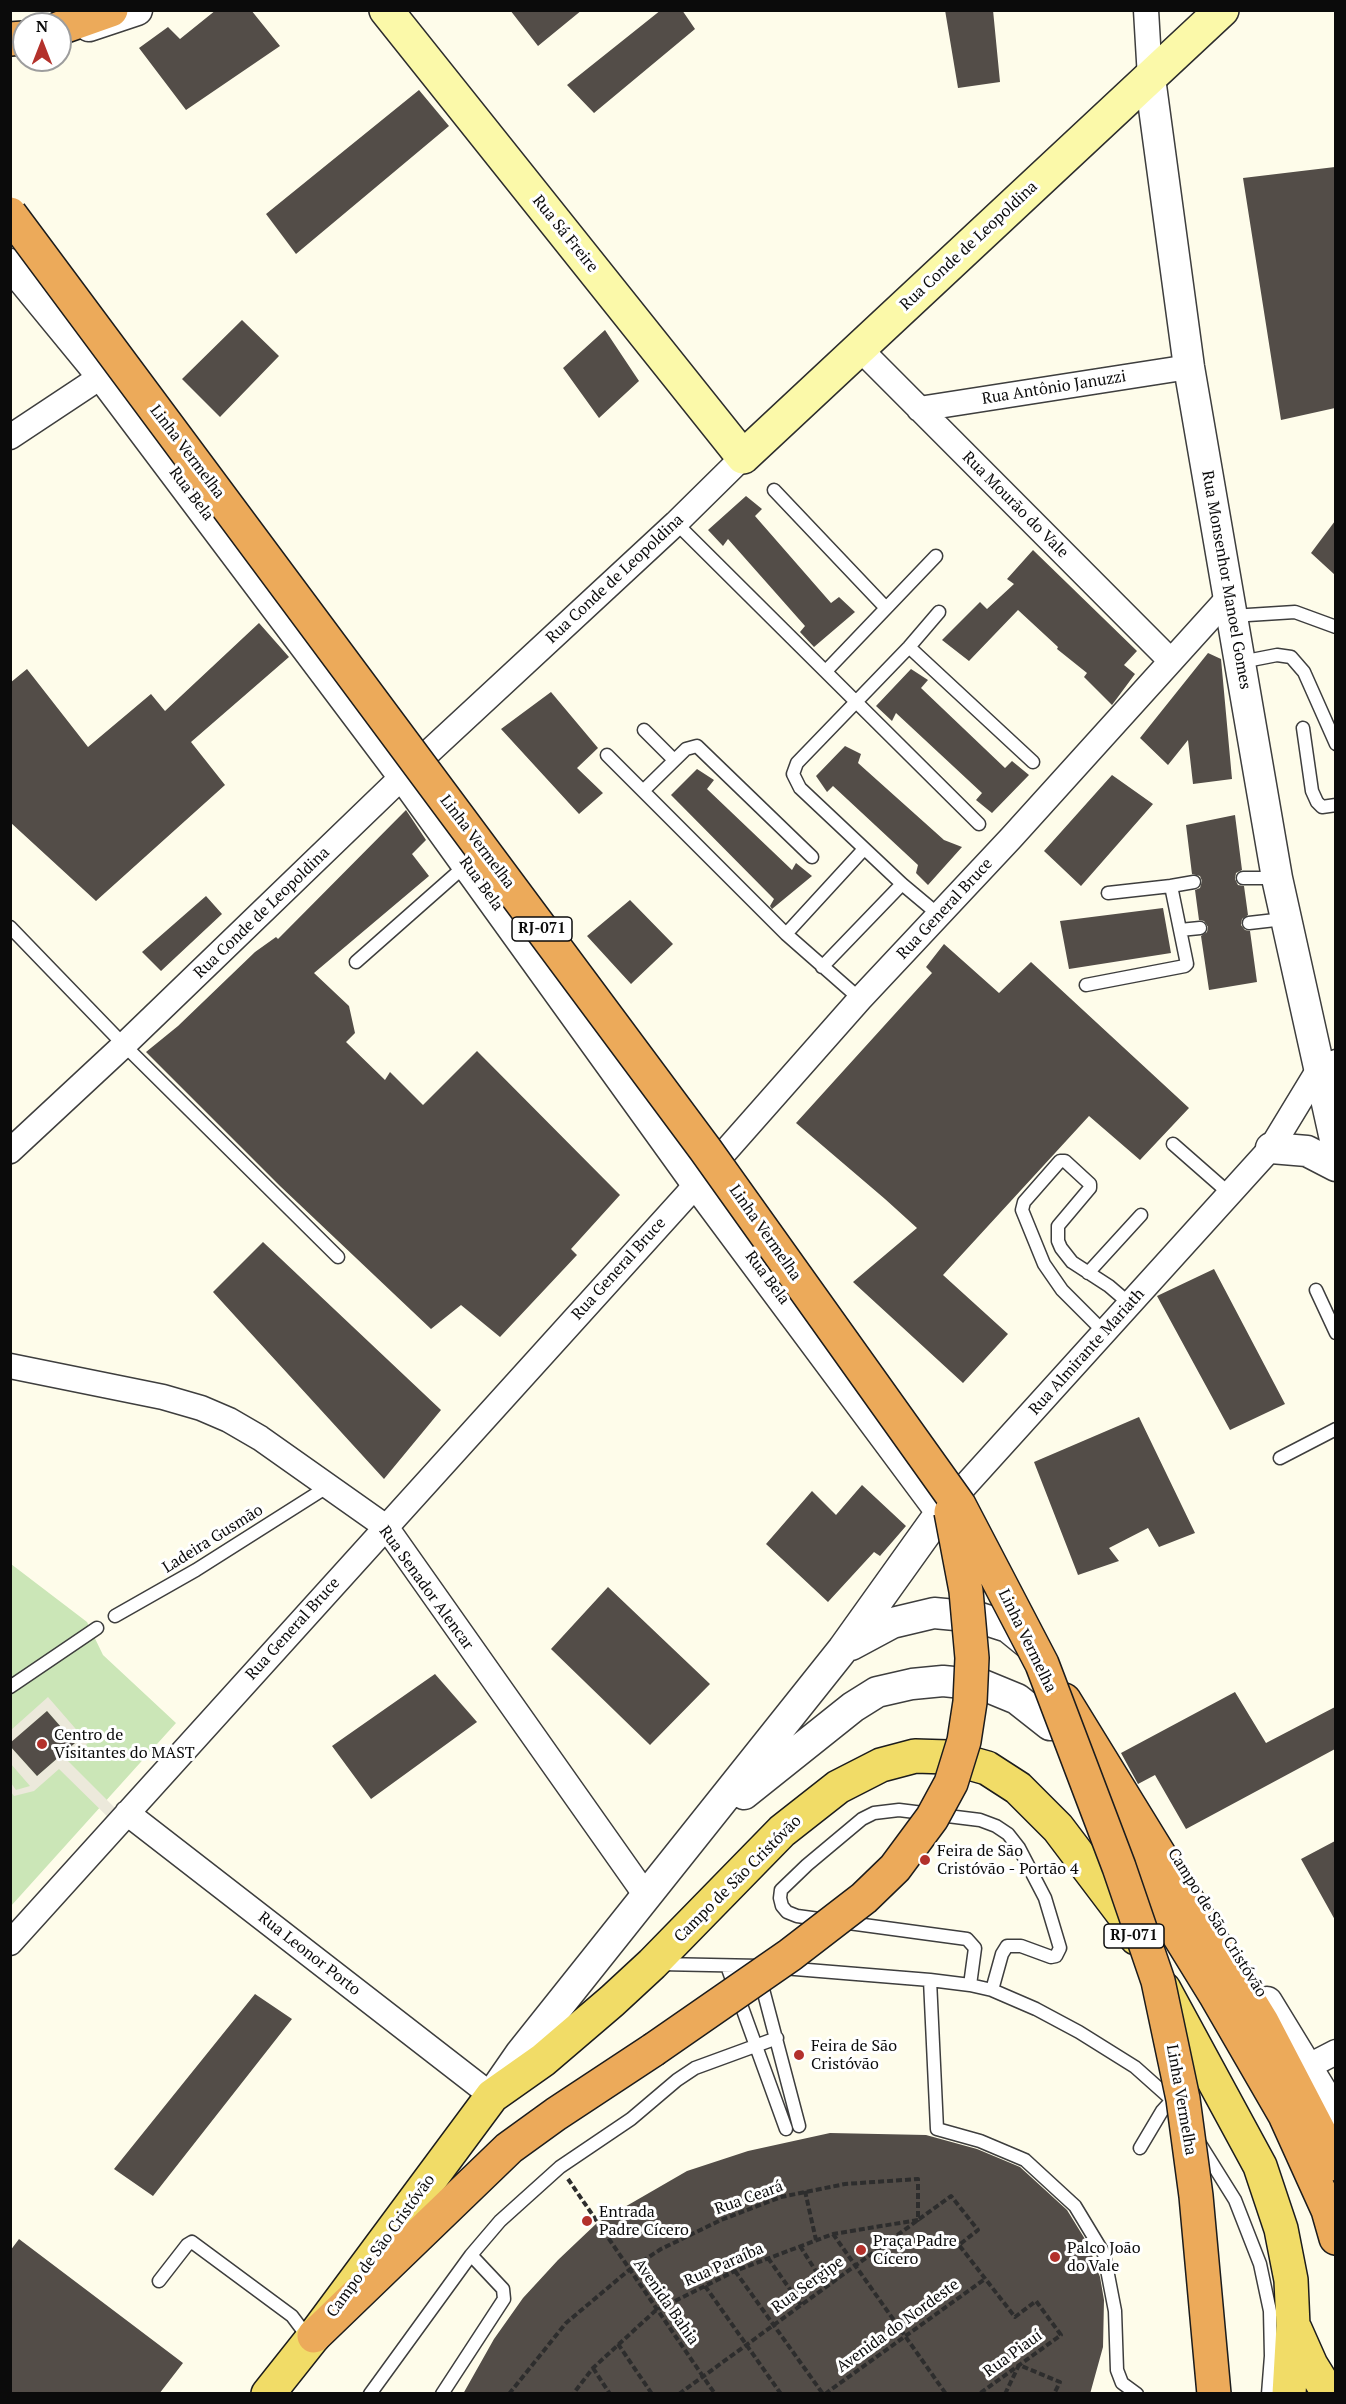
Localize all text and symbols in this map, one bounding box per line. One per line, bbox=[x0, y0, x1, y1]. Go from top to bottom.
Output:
north arrow bbox=[12, 12, 72, 72]
text: N bbox=[36, 15, 48, 37]
street label: Rua Conde de Leopoldina bbox=[896, 177, 1042, 315]
street label: Rua Sá Freire bbox=[528, 192, 602, 276]
street label: Rua Antônio Januzzi bbox=[980, 367, 1128, 409]
street label: Linha Vermelha bbox=[146, 401, 228, 503]
street label: Rua Mourão do Vale bbox=[958, 448, 1072, 562]
street label: Rua Bela bbox=[165, 463, 217, 525]
street label: Rua Monsenhor Manoel Gomes bbox=[1197, 469, 1255, 691]
street label: Rua Conde de Leopoldina bbox=[542, 510, 688, 648]
street label: Linha Vermelha bbox=[436, 791, 518, 893]
street label: Rua Conde de Leopoldina bbox=[190, 843, 334, 983]
street label: Rua Bela bbox=[455, 853, 507, 915]
street label: Rua General Bruce bbox=[893, 854, 997, 964]
road number: RJ-071 bbox=[512, 917, 572, 941]
street label: Linha Vermelha bbox=[725, 1182, 805, 1284]
street label: Rua General Bruce bbox=[568, 1214, 670, 1324]
street label: Rua Bela bbox=[741, 1247, 793, 1309]
street label: Rua Almirante Mariath bbox=[1025, 1285, 1149, 1419]
street label: Ladeira Gusmão bbox=[159, 1501, 267, 1577]
street label: Rua Senador Alencar bbox=[375, 1522, 477, 1654]
street label: Rua General Bruce bbox=[242, 1574, 344, 1684]
street label: Linha Vermelha bbox=[994, 1586, 1060, 1696]
place label: Centro de Visitantes do MAST bbox=[54, 1725, 195, 1763]
marker: Centro de Visitantes do MAST bbox=[35, 1737, 49, 1751]
street label: Campo de São Cristóvão bbox=[670, 1811, 806, 1947]
place label: Feira de São Cristóvão - Portão 4 bbox=[937, 1841, 1079, 1879]
street label: Campo de São Cristóvão bbox=[1163, 1845, 1271, 2001]
marker: Feira de São Cristóvão - Portão 4 bbox=[918, 1853, 932, 1867]
street label: Rua Leonor Porto bbox=[254, 1908, 364, 2000]
road number: RJ-071 bbox=[1104, 1924, 1164, 1948]
place label: Feira de São Cristóvão bbox=[811, 2036, 897, 2074]
street label: Linha Vermelha bbox=[1162, 2043, 1200, 2157]
marker: Feira de São Cristóvão bbox=[792, 2048, 806, 2062]
street label: Campo de São Cristóvão bbox=[323, 2171, 439, 2321]
street label: Rua Ceará bbox=[712, 2177, 786, 2219]
place label: Entrada Padre Cícero bbox=[599, 2202, 689, 2240]
marker: Entrada Padre Cícero bbox=[580, 2214, 594, 2228]
place label: Praça Padre Cícero bbox=[873, 2231, 957, 2269]
place label: Palco João do Vale bbox=[1067, 2238, 1141, 2276]
street label: Rua Paraíba bbox=[681, 2239, 767, 2291]
marker: Praça Padre Cícero bbox=[854, 2243, 868, 2257]
marker: Palco João do Vale bbox=[1048, 2250, 1062, 2264]
street label: Rua Sergipe bbox=[768, 2252, 848, 2318]
street label: Avenida Bahia bbox=[629, 2255, 703, 2349]
street label: Avenida do Nordeste bbox=[833, 2275, 963, 2377]
street label: Rua Piauí bbox=[980, 2326, 1046, 2382]

